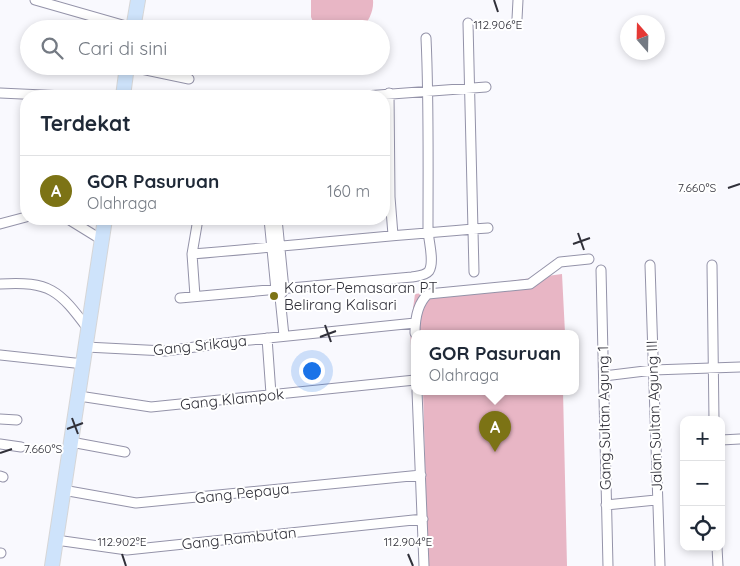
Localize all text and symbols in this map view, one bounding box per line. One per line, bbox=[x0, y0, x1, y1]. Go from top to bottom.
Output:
north arrow bbox=[620, 15, 665, 60]
text: 112.906°E bbox=[474, 17, 523, 32]
search box bbox=[20, 20, 390, 75]
icon: search bbox=[38, 34, 66, 62]
text: Cari di sini bbox=[78, 36, 167, 60]
text: Terdekat bbox=[40, 110, 131, 136]
text: GOR Pasuruan bbox=[87, 169, 219, 193]
text: 7.660°S bbox=[678, 180, 716, 195]
text: A bbox=[51, 181, 61, 201]
text: 160 m bbox=[327, 181, 370, 201]
text: Olahraga bbox=[87, 193, 157, 213]
place label: Kantor Pemasaran PT Belirang Kalisari bbox=[284, 278, 438, 314]
marker: Kantor Pemasaran PT Belirang Kalisari bbox=[268, 290, 280, 302]
popup bbox=[411, 330, 579, 395]
street label: Gang Srikaya bbox=[152, 331, 248, 359]
street label: Jalan Sultan Agung III bbox=[642, 340, 666, 492]
text: GOR Pasuruan bbox=[429, 341, 561, 365]
street label: Gang Sultan Agung 1 bbox=[593, 346, 615, 490]
your location bbox=[299, 358, 325, 384]
text: Olahraga bbox=[429, 365, 499, 385]
street label: Gang Klampok bbox=[179, 384, 285, 414]
pin: A bbox=[479, 411, 511, 452]
map controls bbox=[680, 416, 725, 551]
button: + bbox=[680, 416, 725, 461]
text: 7.660°S bbox=[24, 441, 62, 456]
button: − bbox=[680, 461, 725, 506]
street label: Gang Pepaya bbox=[194, 479, 290, 507]
button: locate bbox=[680, 506, 725, 551]
street label: Gang Rambutan bbox=[181, 523, 297, 553]
text: 112.902°E bbox=[98, 534, 147, 549]
text: 112.904°E bbox=[384, 534, 433, 549]

